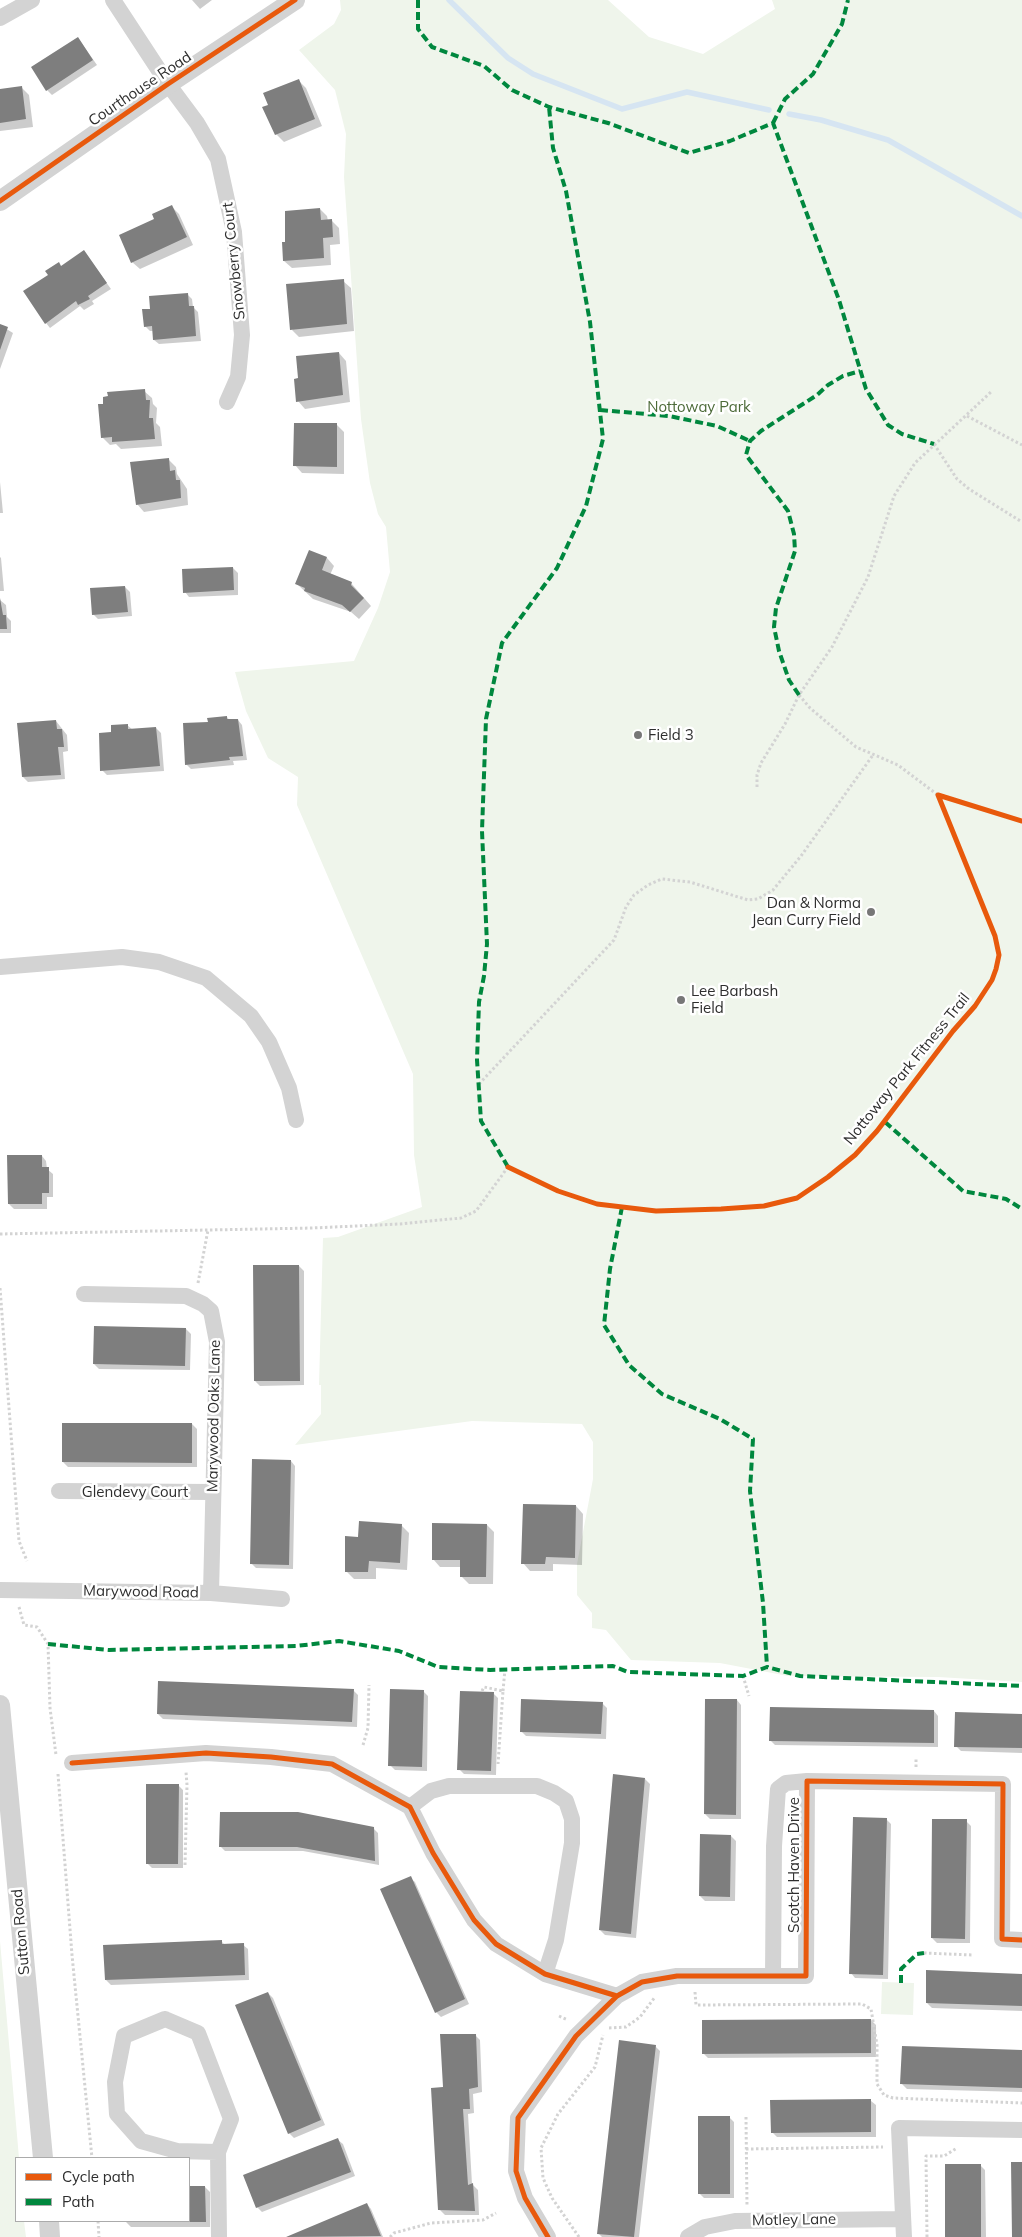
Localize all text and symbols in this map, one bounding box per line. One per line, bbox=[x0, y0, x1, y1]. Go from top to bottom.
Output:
street label: Courthouse Road bbox=[85, 48, 195, 130]
street label: Snowberry Court bbox=[219, 201, 249, 321]
park label: Nottoway Park bbox=[647, 398, 751, 416]
place label: Field 3 bbox=[648, 726, 694, 744]
marker: Field 3 bbox=[632, 729, 644, 741]
place label: Dan & Norma Jean Curry Field bbox=[752, 894, 861, 929]
marker: Dan & Norma Jean Curry Field bbox=[865, 906, 877, 918]
place label: Lee Barbash Field bbox=[691, 982, 778, 1017]
street label: Nottoway Park Fitness Trail bbox=[840, 990, 974, 1148]
marker: Lee Barbash Field bbox=[675, 994, 687, 1006]
street label: Marywood Oaks Lane bbox=[204, 1340, 224, 1492]
street label: Glendevy Court bbox=[82, 1483, 188, 1501]
street label: Marywood Road bbox=[83, 1582, 199, 1602]
street label: Scotch Haven Drive bbox=[785, 1797, 803, 1933]
street label: Sutton Road bbox=[8, 1888, 34, 1976]
legend bbox=[15, 2157, 190, 2222]
text: Cycle path bbox=[62, 2167, 135, 2186]
text: Path bbox=[62, 2192, 94, 2211]
street label: Motley Lane bbox=[752, 2210, 836, 2230]

